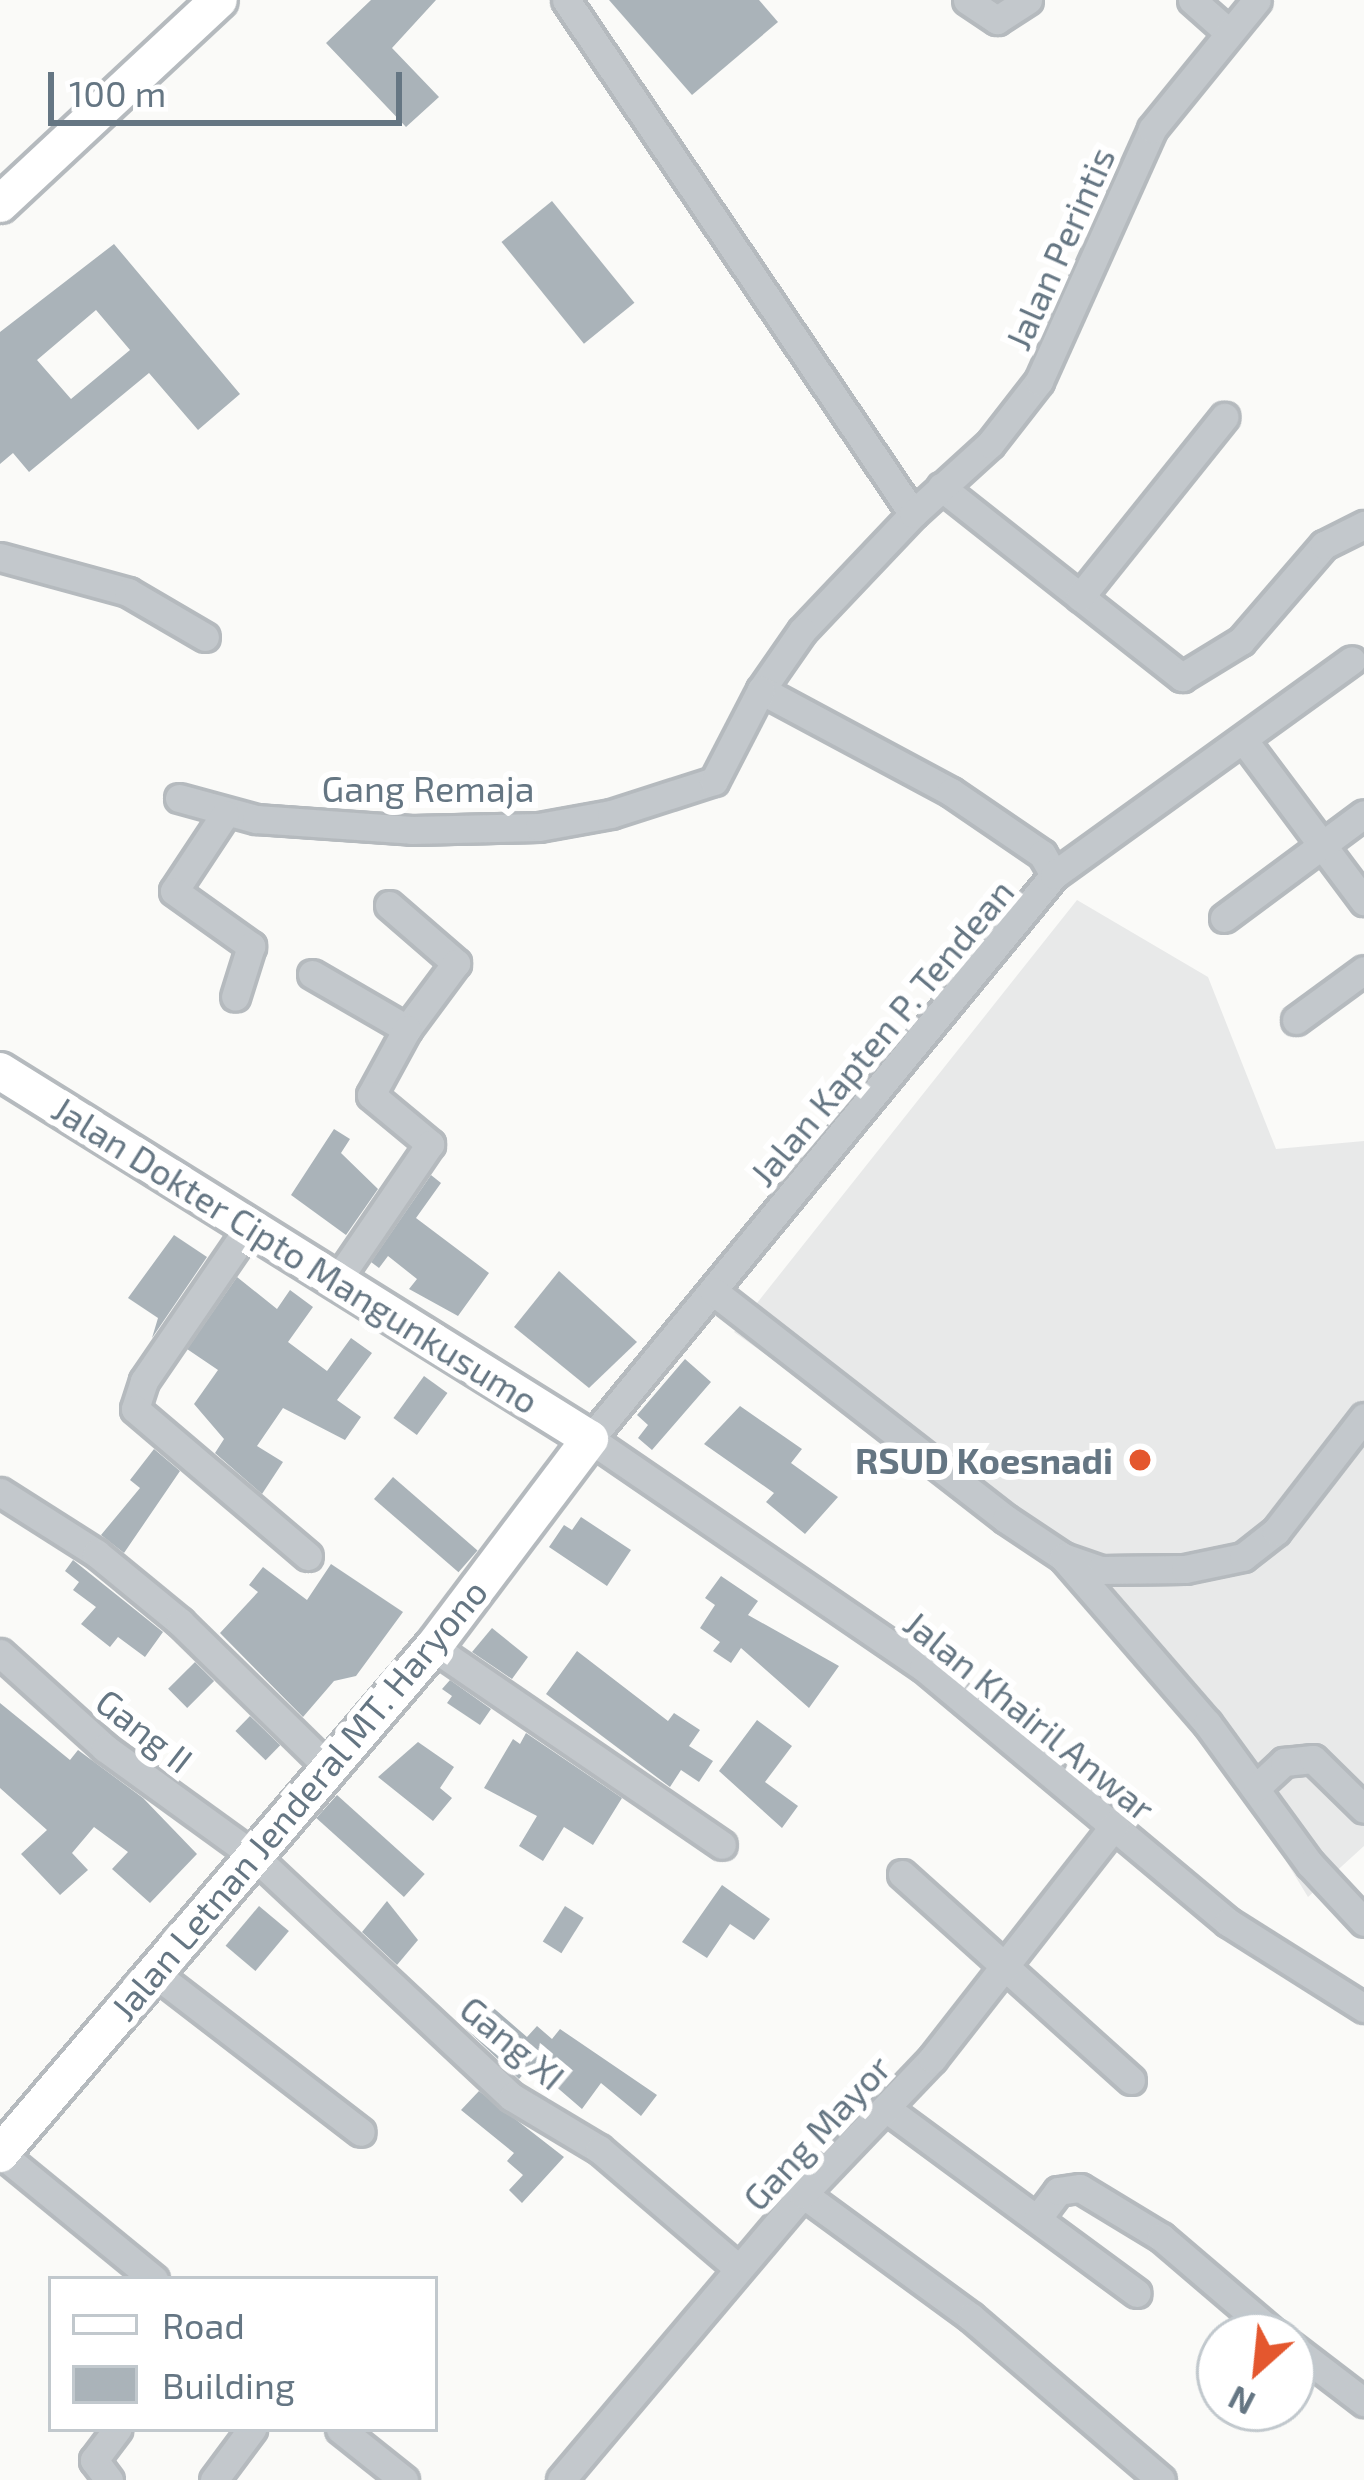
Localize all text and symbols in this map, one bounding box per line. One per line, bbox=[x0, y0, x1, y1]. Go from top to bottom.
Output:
scale bar bbox=[54, 48, 408, 122]
text: 100 m bbox=[69, 71, 166, 114]
street label: Jalan Perintis bbox=[995, 140, 1123, 356]
street label: Gang Remaja bbox=[322, 766, 534, 810]
street label: Jalan Kapten P. Tendean bbox=[740, 870, 1022, 1194]
street label: Jalan Dokter Cipto Mangunkusumo bbox=[45, 1086, 547, 1422]
place label: RSUD Koesnadi bbox=[855, 1438, 1113, 1482]
marker: RSUD Koesnadi bbox=[1124, 1444, 1156, 1476]
street label: Jalan Letnan Jenderal MT. Haryono bbox=[100, 1569, 496, 2029]
street label: Jalan Khairil Anwar bbox=[895, 1600, 1165, 1830]
street label: Gang II bbox=[88, 1679, 202, 1781]
street label: Gang XI bbox=[452, 1986, 574, 2098]
street label: Gang Mayor bbox=[733, 2045, 899, 2219]
legend bbox=[48, 2276, 438, 2432]
text: Road bbox=[162, 2303, 245, 2346]
north arrow bbox=[1196, 2312, 1316, 2432]
text: Building bbox=[162, 2363, 295, 2406]
text: N bbox=[1221, 2378, 1261, 2425]

